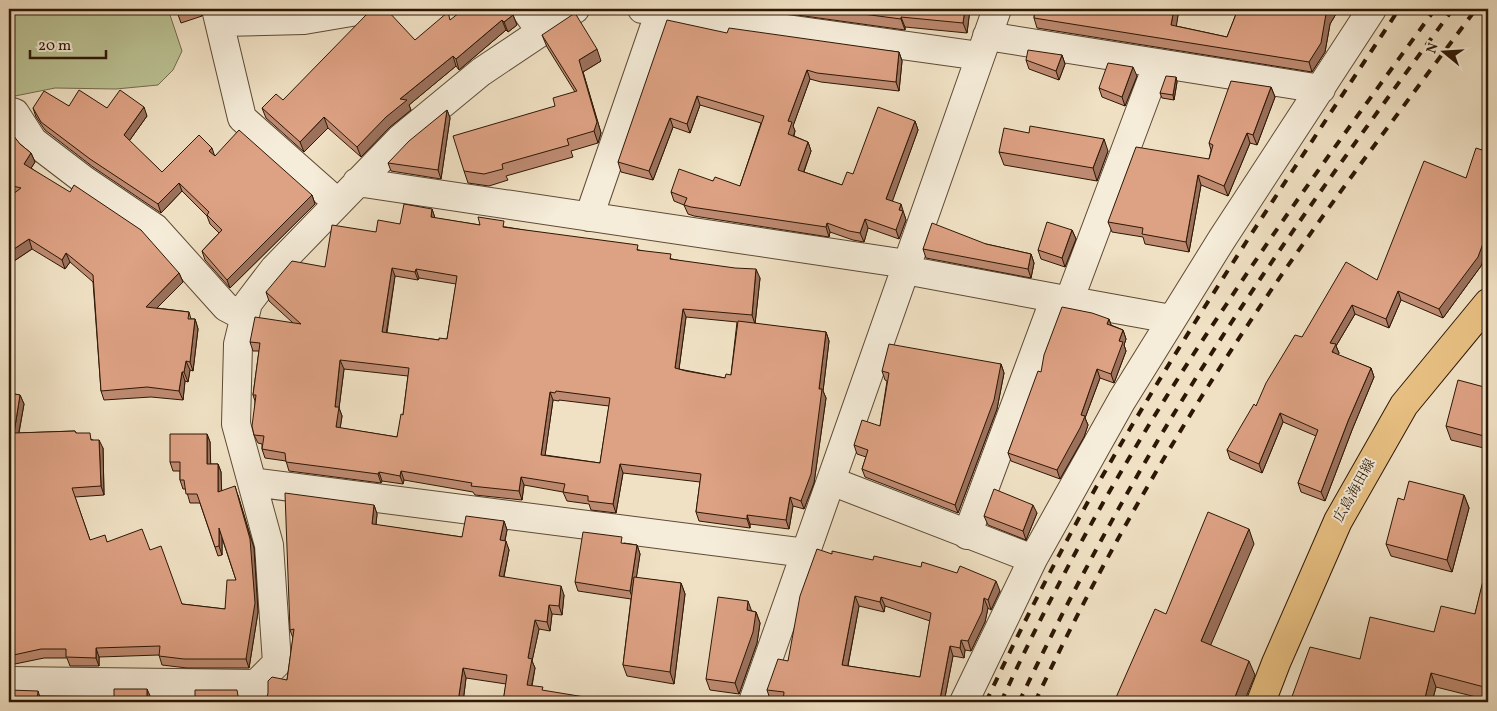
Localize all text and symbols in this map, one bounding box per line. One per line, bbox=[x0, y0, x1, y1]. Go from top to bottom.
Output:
scale bar bbox=[30, 28, 106, 60]
north arrow bbox=[1420, 28, 1470, 78]
text: 20 m bbox=[38, 36, 71, 57]
text: N bbox=[1422, 41, 1444, 56]
street label: 広島海田線 bbox=[1330, 456, 1380, 526]

